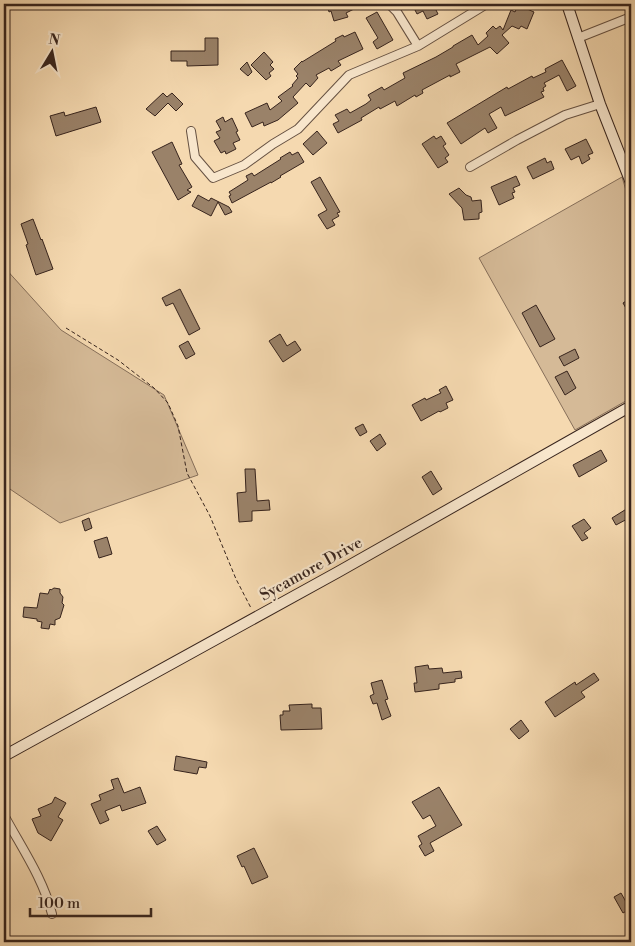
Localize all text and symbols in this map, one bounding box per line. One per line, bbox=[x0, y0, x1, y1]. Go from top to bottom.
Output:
north arrow bbox=[28, 28, 78, 78]
text: N bbox=[47, 30, 61, 50]
street label: Sycamore Drive bbox=[256, 533, 366, 605]
scale bar bbox=[30, 886, 151, 918]
text: 100 m bbox=[38, 894, 80, 913]

